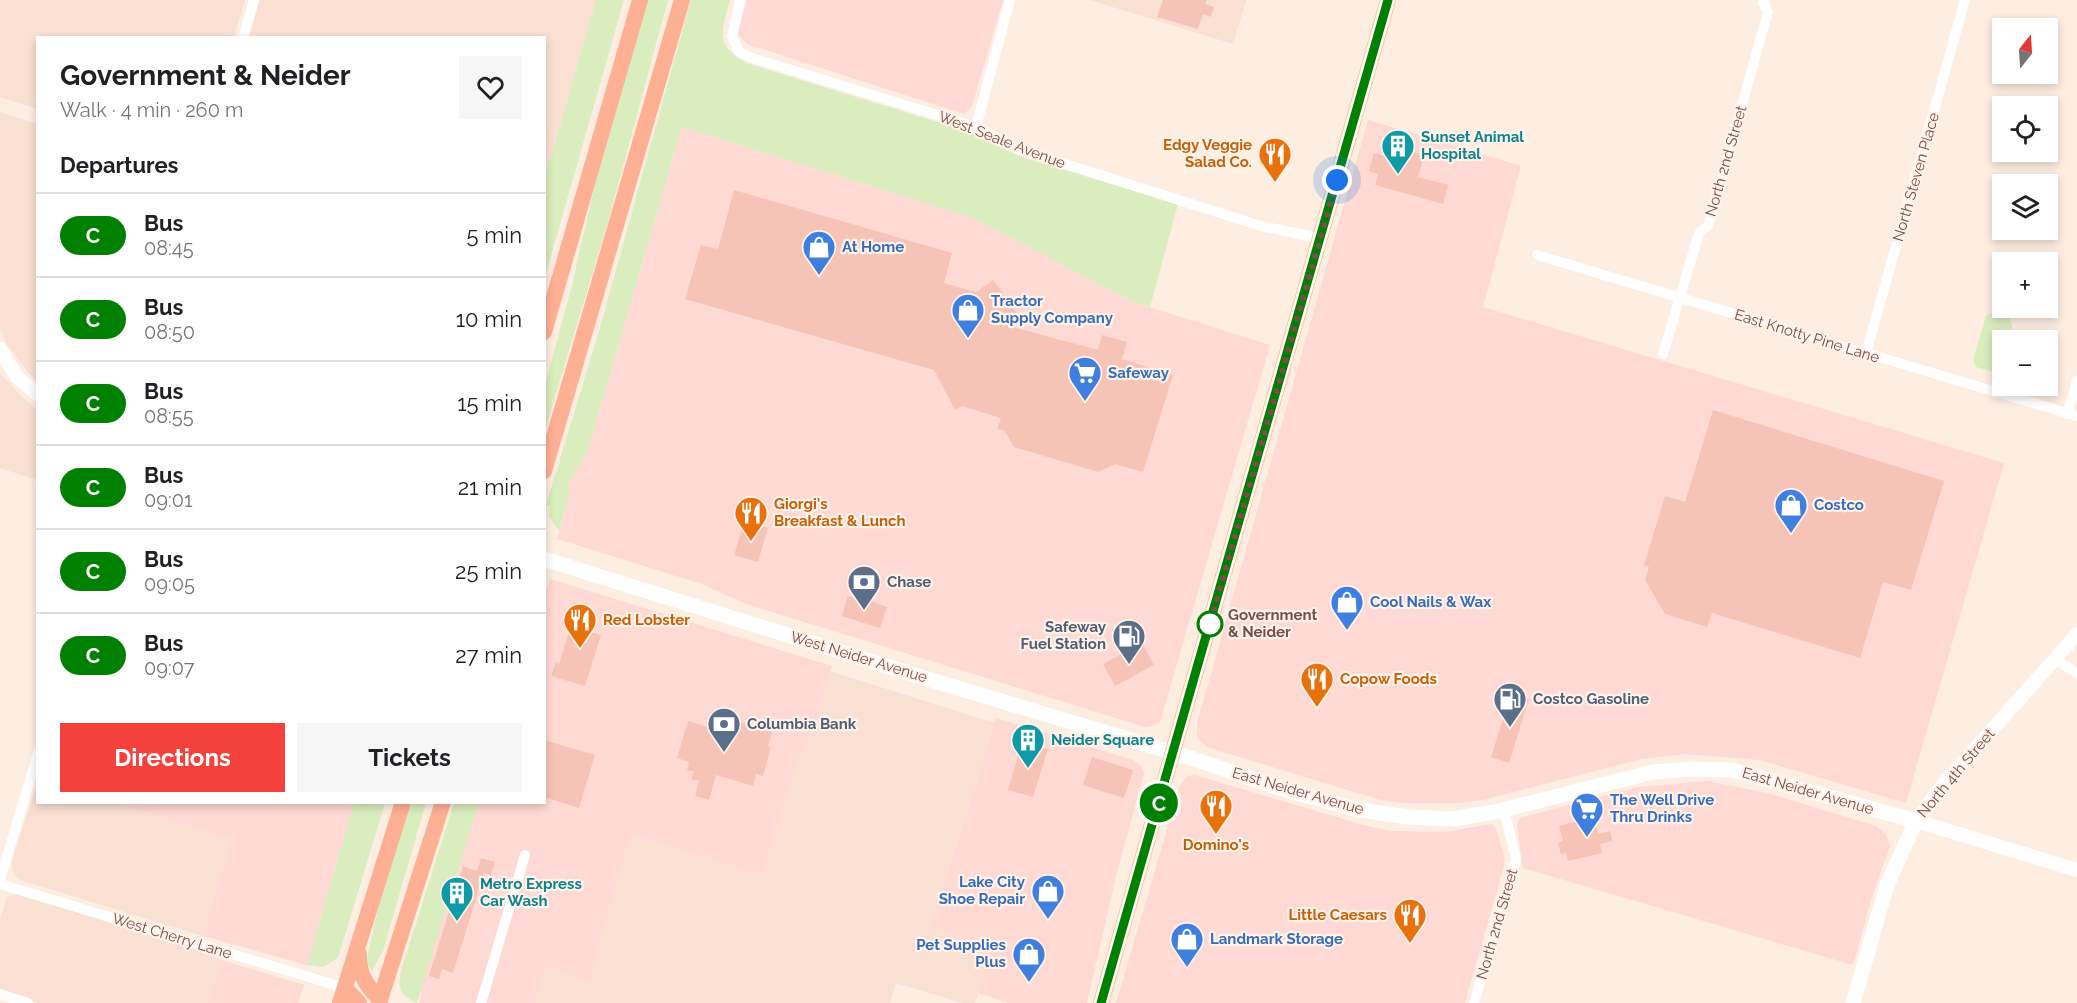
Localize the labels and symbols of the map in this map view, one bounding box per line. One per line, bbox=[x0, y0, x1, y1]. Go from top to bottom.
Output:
north arrow bbox=[1992, 18, 2058, 84]
street label: North 2nd Street bbox=[1702, 103, 1750, 219]
street label: West Seale Avenue bbox=[936, 107, 1068, 173]
street label: North Steven Place bbox=[1889, 110, 1943, 244]
building icon: Sunset Animal Hospital bbox=[1380, 128, 1416, 175]
place label: Sunset Animal Hospital bbox=[1421, 128, 1524, 163]
place label: Edgy Veggie Salad Co. bbox=[1163, 136, 1252, 171]
restaurant icon: Edgy Veggie Salad Co. bbox=[1257, 136, 1293, 183]
your location bbox=[1322, 165, 1352, 195]
shop icon: At Home bbox=[801, 229, 837, 276]
place label: At Home bbox=[842, 238, 904, 256]
shop icon: Tractor Supply Company bbox=[950, 292, 986, 339]
place label: Tractor Supply Company bbox=[991, 292, 1114, 327]
street label: East Knotty Pine Lane bbox=[1732, 305, 1882, 367]
supermarket icon: Safeway bbox=[1067, 355, 1103, 402]
place label: Safeway bbox=[1108, 364, 1170, 382]
shop icon: Costco bbox=[1773, 487, 1809, 534]
restaurant icon: Giorgi's Breakfast & Lunch bbox=[733, 495, 769, 542]
place label: Giorgi's Breakfast & Lunch bbox=[774, 495, 906, 530]
place label: Costco bbox=[1814, 496, 1864, 514]
bank icon: Chase bbox=[846, 564, 882, 611]
place label: Chase bbox=[887, 573, 931, 591]
shop icon: Cool Nails & Wax bbox=[1329, 584, 1365, 631]
place label: Cool Nails & Wax bbox=[1370, 593, 1491, 611]
restaurant icon: Red Lobster bbox=[562, 602, 598, 649]
place label: Government & Neider bbox=[1228, 606, 1317, 641]
place label: Red Lobster bbox=[603, 611, 690, 629]
marker: Government & Neider bbox=[1197, 611, 1223, 637]
place label: Safeway Fuel Station bbox=[1020, 618, 1107, 653]
fuel station icon: Safeway Fuel Station bbox=[1111, 618, 1147, 665]
street label: West Neider Avenue bbox=[788, 628, 930, 686]
restaurant icon: Copow Foods bbox=[1299, 661, 1335, 708]
place label: Copow Foods bbox=[1340, 670, 1437, 688]
fuel station icon: Costco Gasoline bbox=[1492, 681, 1528, 728]
place label: Costco Gasoline bbox=[1533, 690, 1649, 708]
bank icon: Columbia Bank bbox=[706, 706, 742, 753]
place label: Columbia Bank bbox=[747, 715, 857, 733]
building icon: Neider Square bbox=[1010, 722, 1046, 769]
street label: North 4th Street bbox=[1914, 725, 1998, 821]
place label: Neider Square bbox=[1051, 731, 1154, 749]
street label: East Neider Avenue bbox=[1230, 764, 1366, 818]
street label: East Neider Avenue bbox=[1740, 764, 1876, 818]
line badge: C bbox=[1140, 784, 1178, 822]
restaurant icon: Domino's bbox=[1198, 788, 1234, 835]
supermarket icon: The Well Drive Thru Drinks bbox=[1569, 791, 1605, 838]
place label: The Well Drive Thru Drinks bbox=[1610, 791, 1714, 826]
place label: Domino's bbox=[1183, 836, 1249, 854]
street label: North 2nd Street bbox=[1473, 866, 1521, 982]
place label: Lake City Shoe Repair bbox=[939, 873, 1026, 908]
shop icon: Lake City Shoe Repair bbox=[1030, 873, 1066, 920]
building icon: Metro Express Car Wash bbox=[439, 875, 475, 922]
place label: Metro Express Car Wash bbox=[480, 875, 582, 910]
restaurant icon: Little Caesars bbox=[1392, 897, 1428, 944]
place label: Little Caesars bbox=[1288, 906, 1387, 924]
street label: West Cherry Lane bbox=[110, 909, 234, 963]
shop icon: Landmark Storage bbox=[1169, 921, 1205, 968]
place label: Landmark Storage bbox=[1210, 930, 1343, 948]
place label: Pet Supplies Plus bbox=[916, 936, 1006, 971]
shop icon: Pet Supplies Plus bbox=[1011, 936, 1047, 983]

